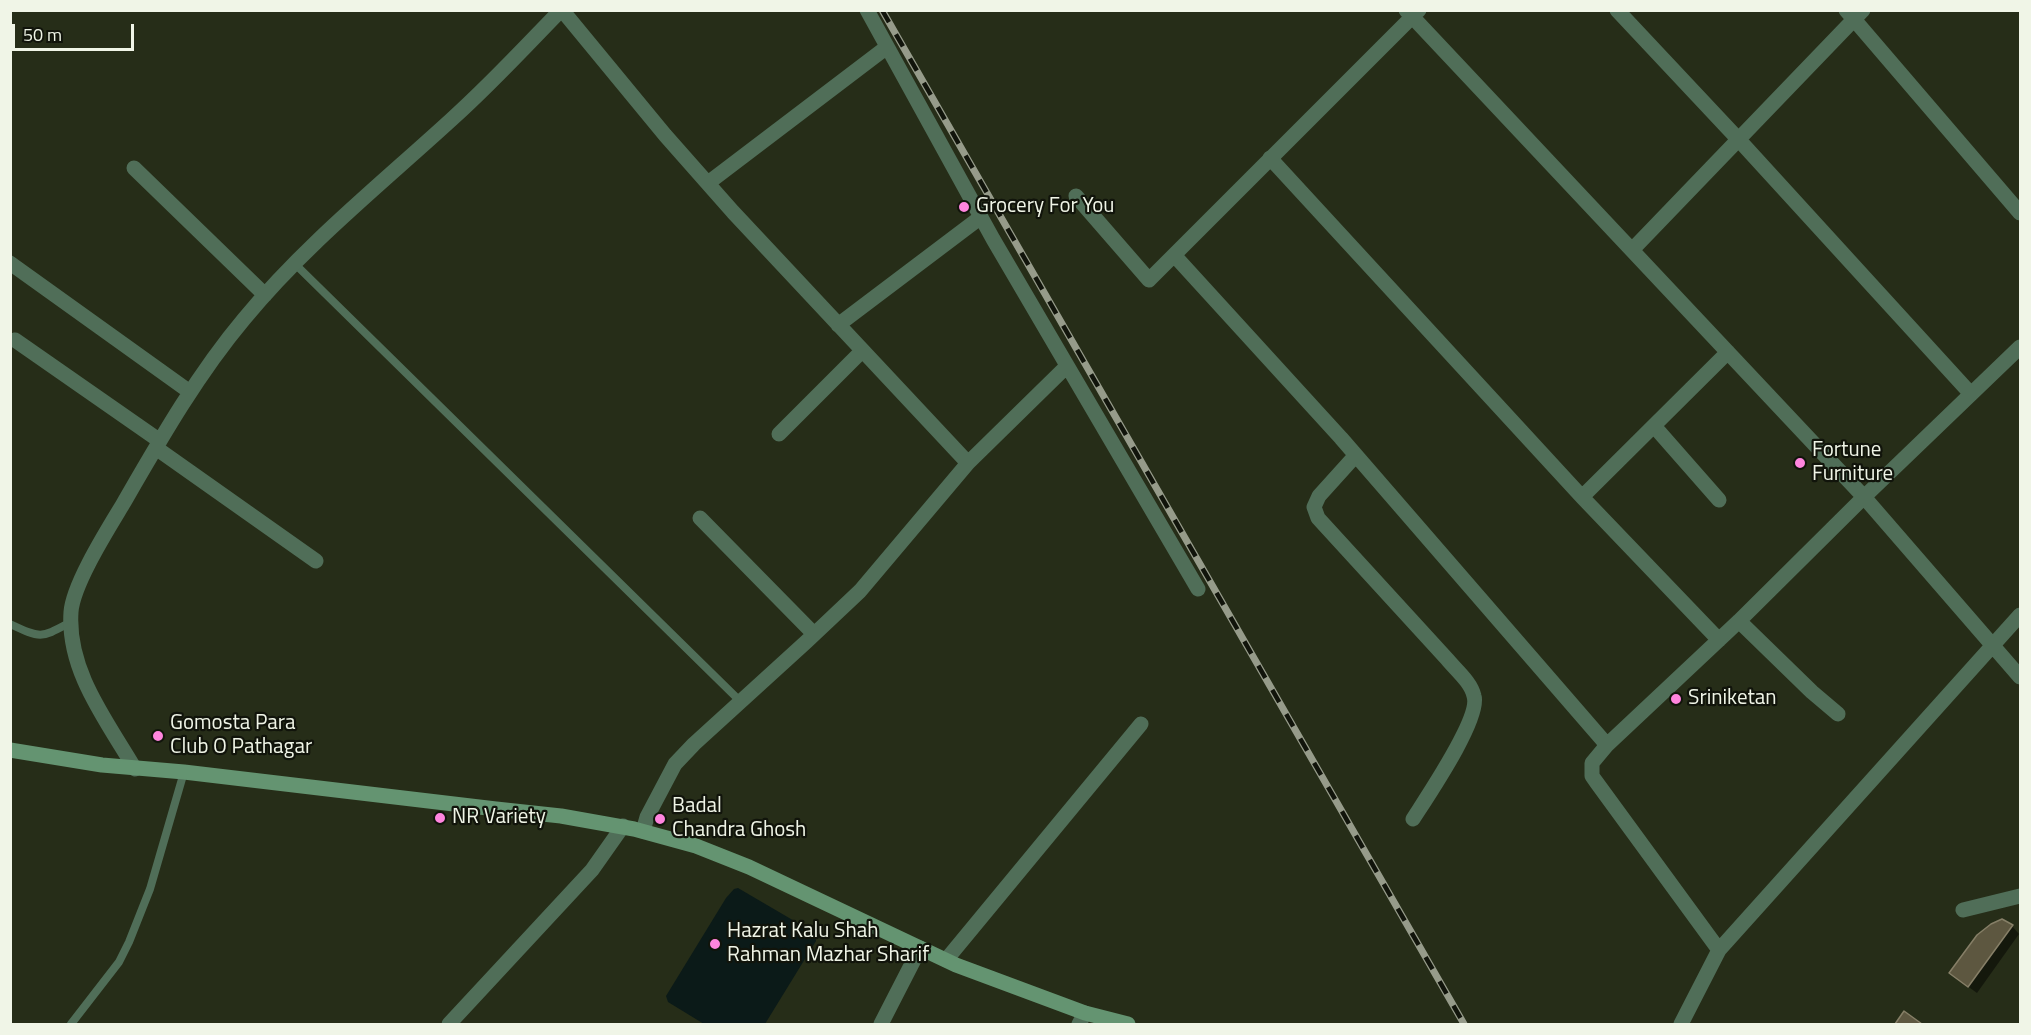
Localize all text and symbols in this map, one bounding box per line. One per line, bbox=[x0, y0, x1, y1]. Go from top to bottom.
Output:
scale bar bbox=[15, 12, 136, 50]
text: 50 m bbox=[23, 21, 62, 48]
place label: Grocery For You bbox=[976, 194, 1114, 220]
marker: Grocery For You bbox=[957, 200, 971, 214]
place label: Fortune Furniture bbox=[1812, 438, 1893, 488]
marker: Fortune Furniture bbox=[1793, 456, 1807, 470]
place label: Sriniketan bbox=[1688, 686, 1777, 712]
marker: Sriniketan bbox=[1669, 692, 1683, 706]
place label: Gomosta Para Club O Pathagar bbox=[170, 711, 312, 761]
marker: Gomosta Para Club O Pathagar bbox=[151, 729, 165, 743]
place label: Badal Chandra Ghosh bbox=[672, 794, 806, 844]
place label: NR Variety bbox=[452, 805, 546, 831]
marker: NR Variety bbox=[433, 811, 447, 825]
marker: Badal Chandra Ghosh bbox=[653, 812, 667, 826]
place label: Hazrat Kalu Shah Rahman Mazhar Sharif bbox=[727, 919, 929, 969]
marker: Hazrat Kalu Shah Rahman Mazhar Sharif bbox=[708, 937, 722, 951]

